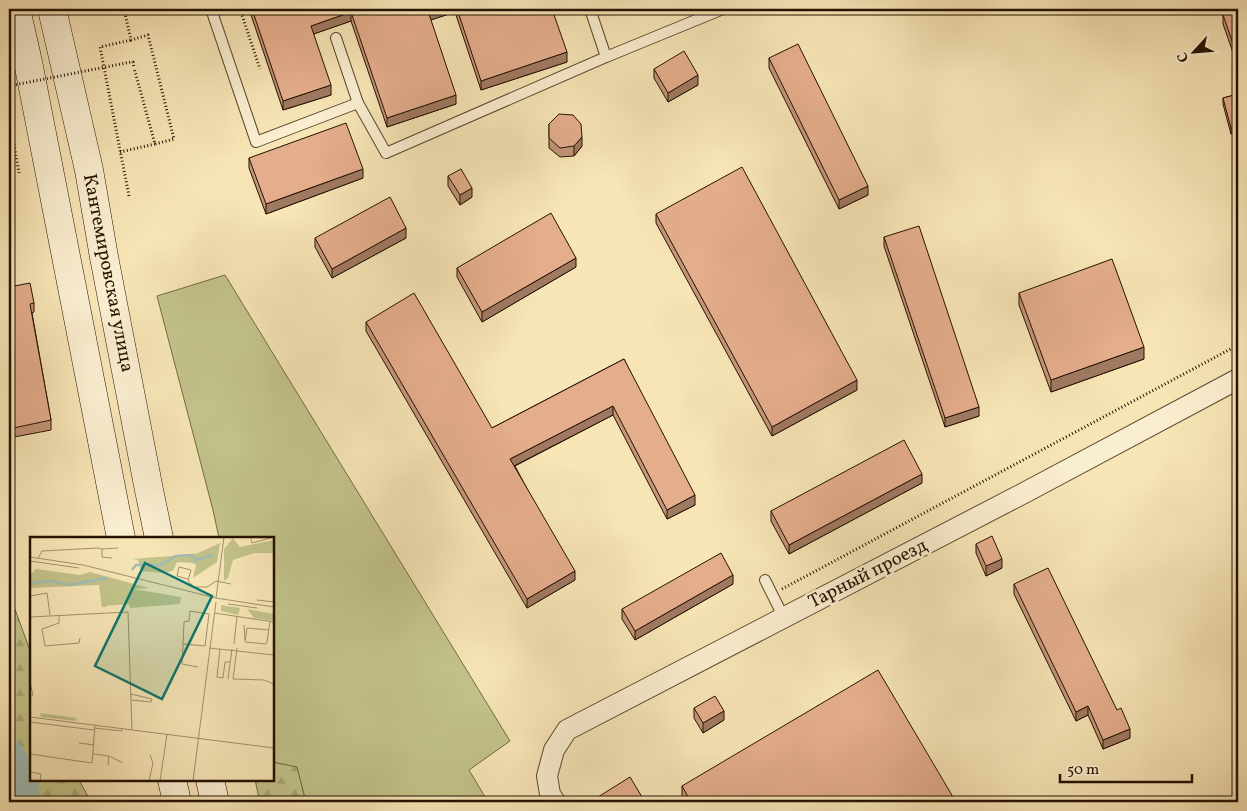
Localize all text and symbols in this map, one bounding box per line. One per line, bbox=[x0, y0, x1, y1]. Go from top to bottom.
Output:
north arrow bbox=[1170, 28, 1220, 78]
text: С bbox=[1173, 49, 1194, 65]
street label: Кантемировская улица bbox=[76, 172, 140, 374]
street label: Тарный проезд bbox=[804, 533, 932, 615]
inset map bbox=[30, 537, 274, 781]
scale bar bbox=[1060, 751, 1192, 783]
text: 50 m bbox=[1067, 760, 1099, 781]

